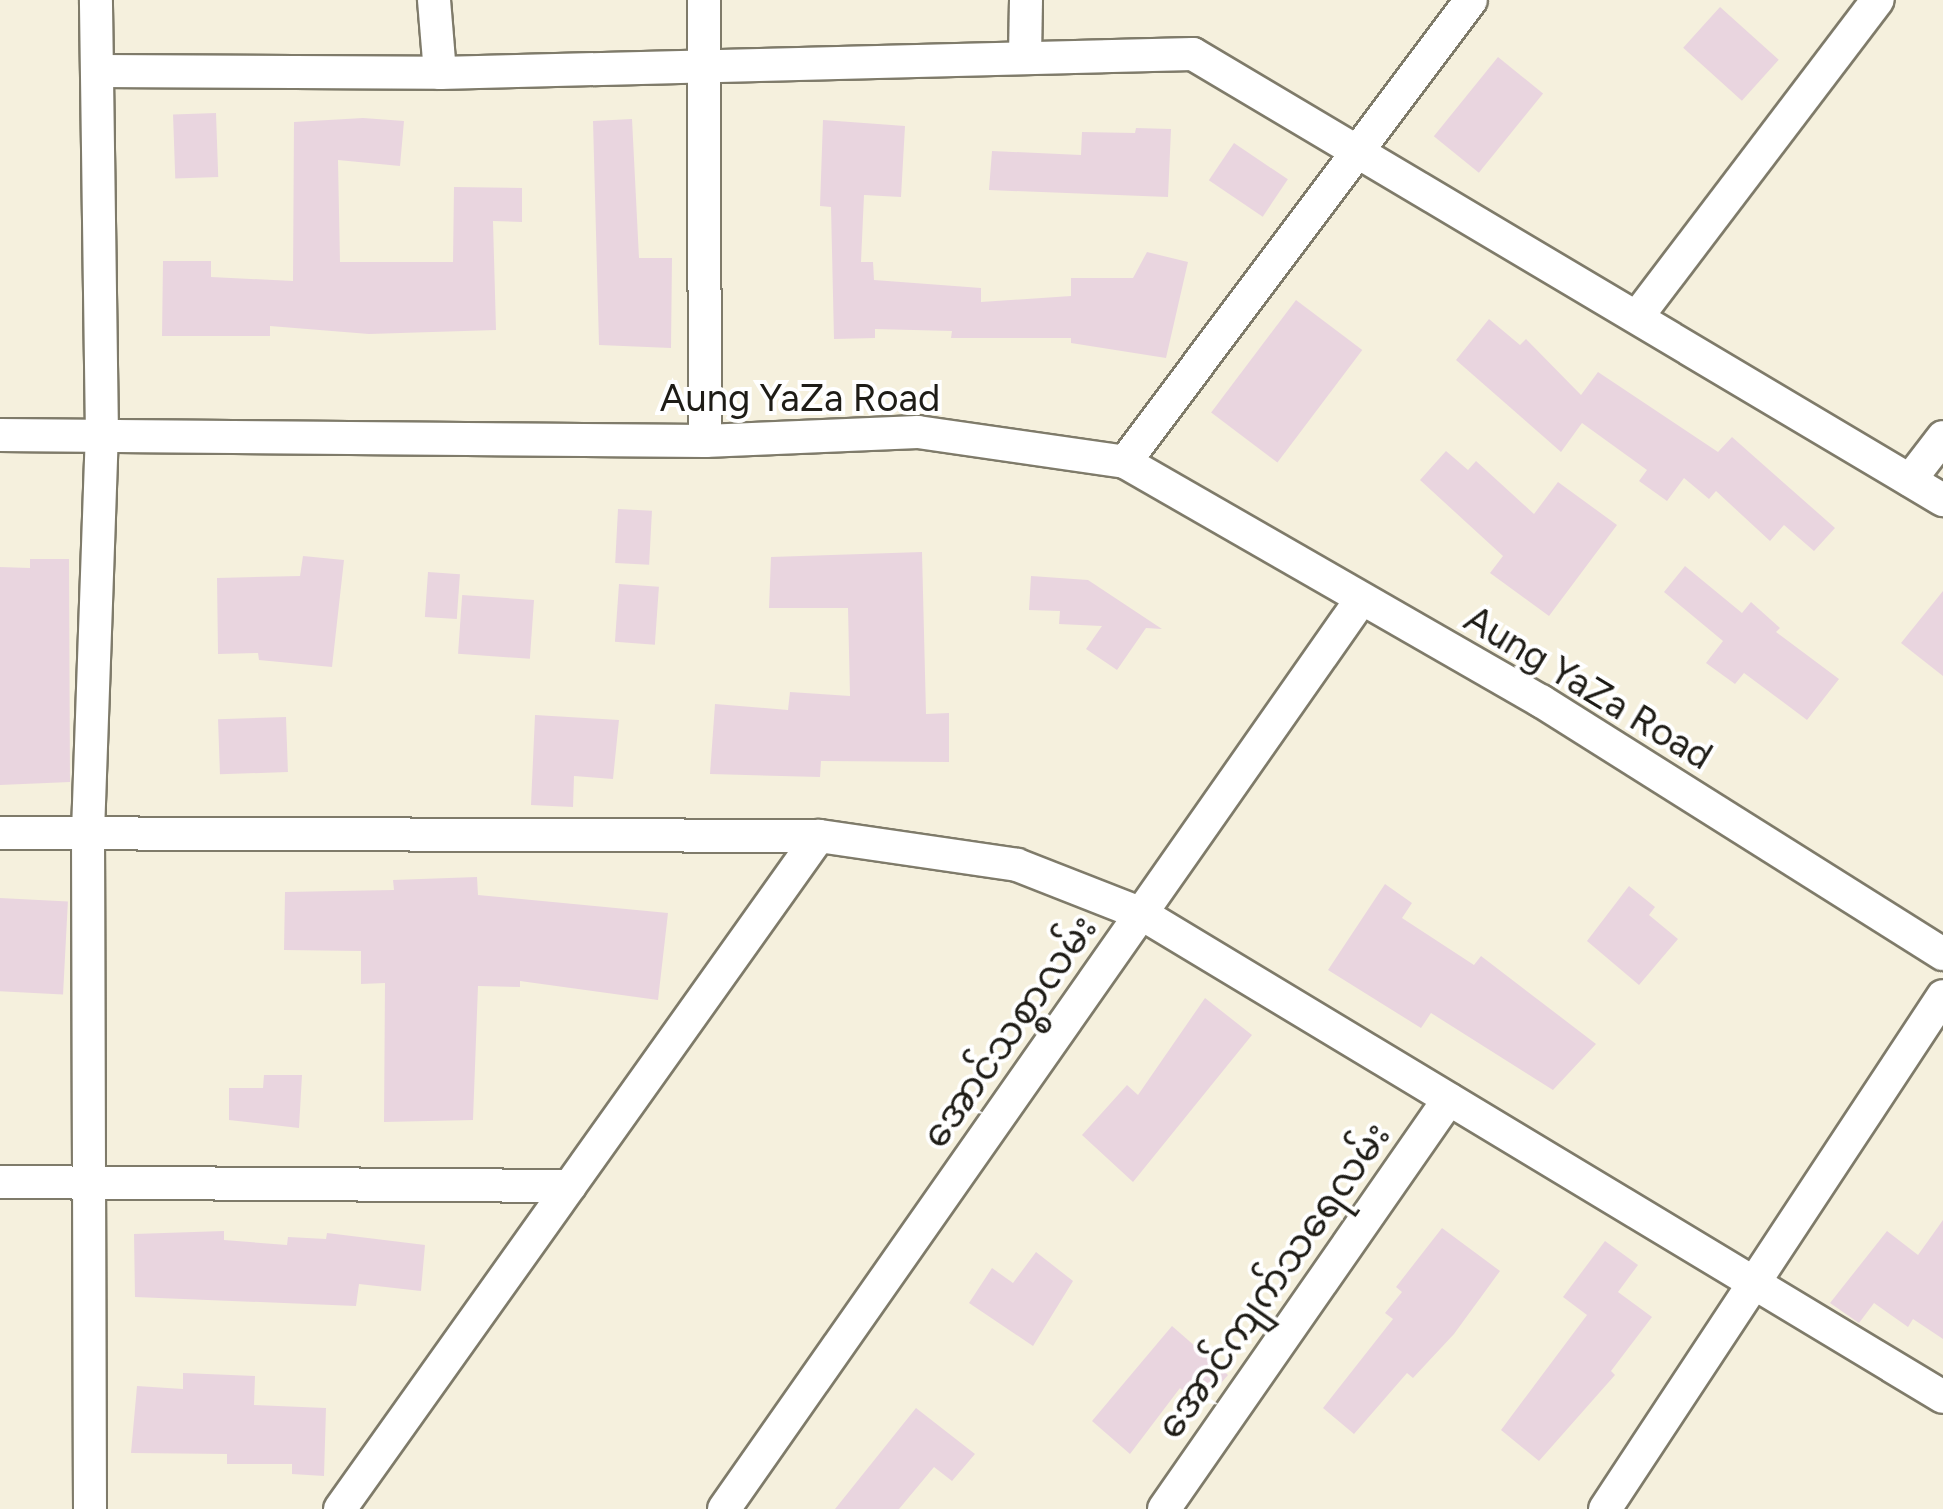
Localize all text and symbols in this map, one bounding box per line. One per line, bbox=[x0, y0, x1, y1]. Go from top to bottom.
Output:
street label: Aung YaZa Road bbox=[660, 376, 940, 422]
street label: Aung YaZa Road bbox=[1456, 596, 1720, 780]
street label: အောင်သစ္စာလမ်း bbox=[913, 907, 1107, 1157]
street label: အောင်ကျက်သရေလမ်း bbox=[1148, 1114, 1400, 1448]

